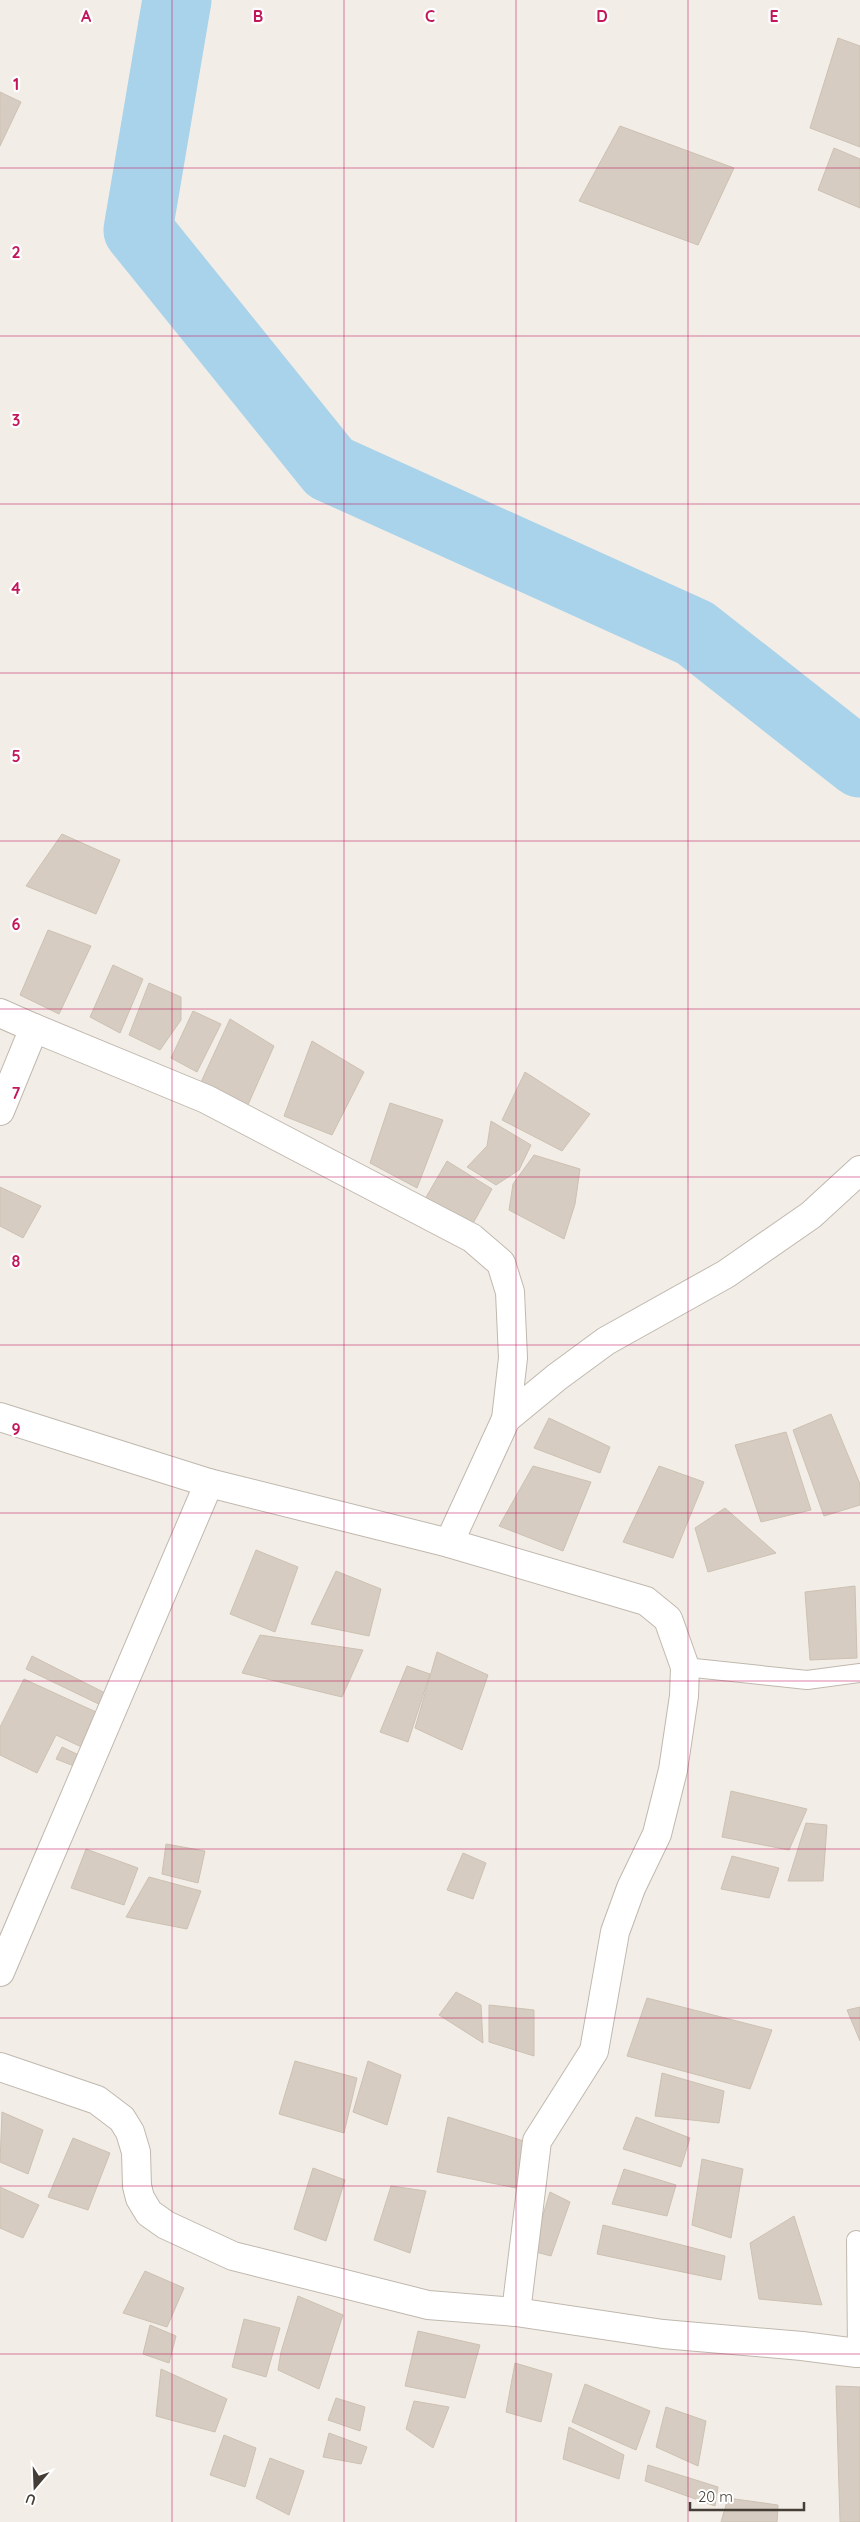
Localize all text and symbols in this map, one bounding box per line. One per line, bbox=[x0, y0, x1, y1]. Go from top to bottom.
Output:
text: A bbox=[81, 6, 92, 26]
text: B bbox=[253, 6, 263, 26]
text: C bbox=[425, 6, 435, 26]
text: D bbox=[596, 6, 608, 26]
text: E bbox=[769, 6, 779, 26]
text: 1 bbox=[13, 74, 19, 94]
text: 2 bbox=[11, 242, 21, 262]
text: 3 bbox=[12, 410, 20, 430]
text: 4 bbox=[11, 578, 21, 598]
text: 5 bbox=[11, 746, 21, 766]
text: 6 bbox=[12, 914, 21, 934]
text: 7 bbox=[12, 1083, 21, 1103]
text: 8 bbox=[12, 1251, 21, 1271]
text: 9 bbox=[11, 1419, 21, 1439]
north arrow bbox=[10, 2462, 60, 2512]
scale bar bbox=[690, 2480, 804, 2512]
text: 20 m bbox=[698, 2487, 733, 2506]
text: U bbox=[23, 2489, 38, 2509]

